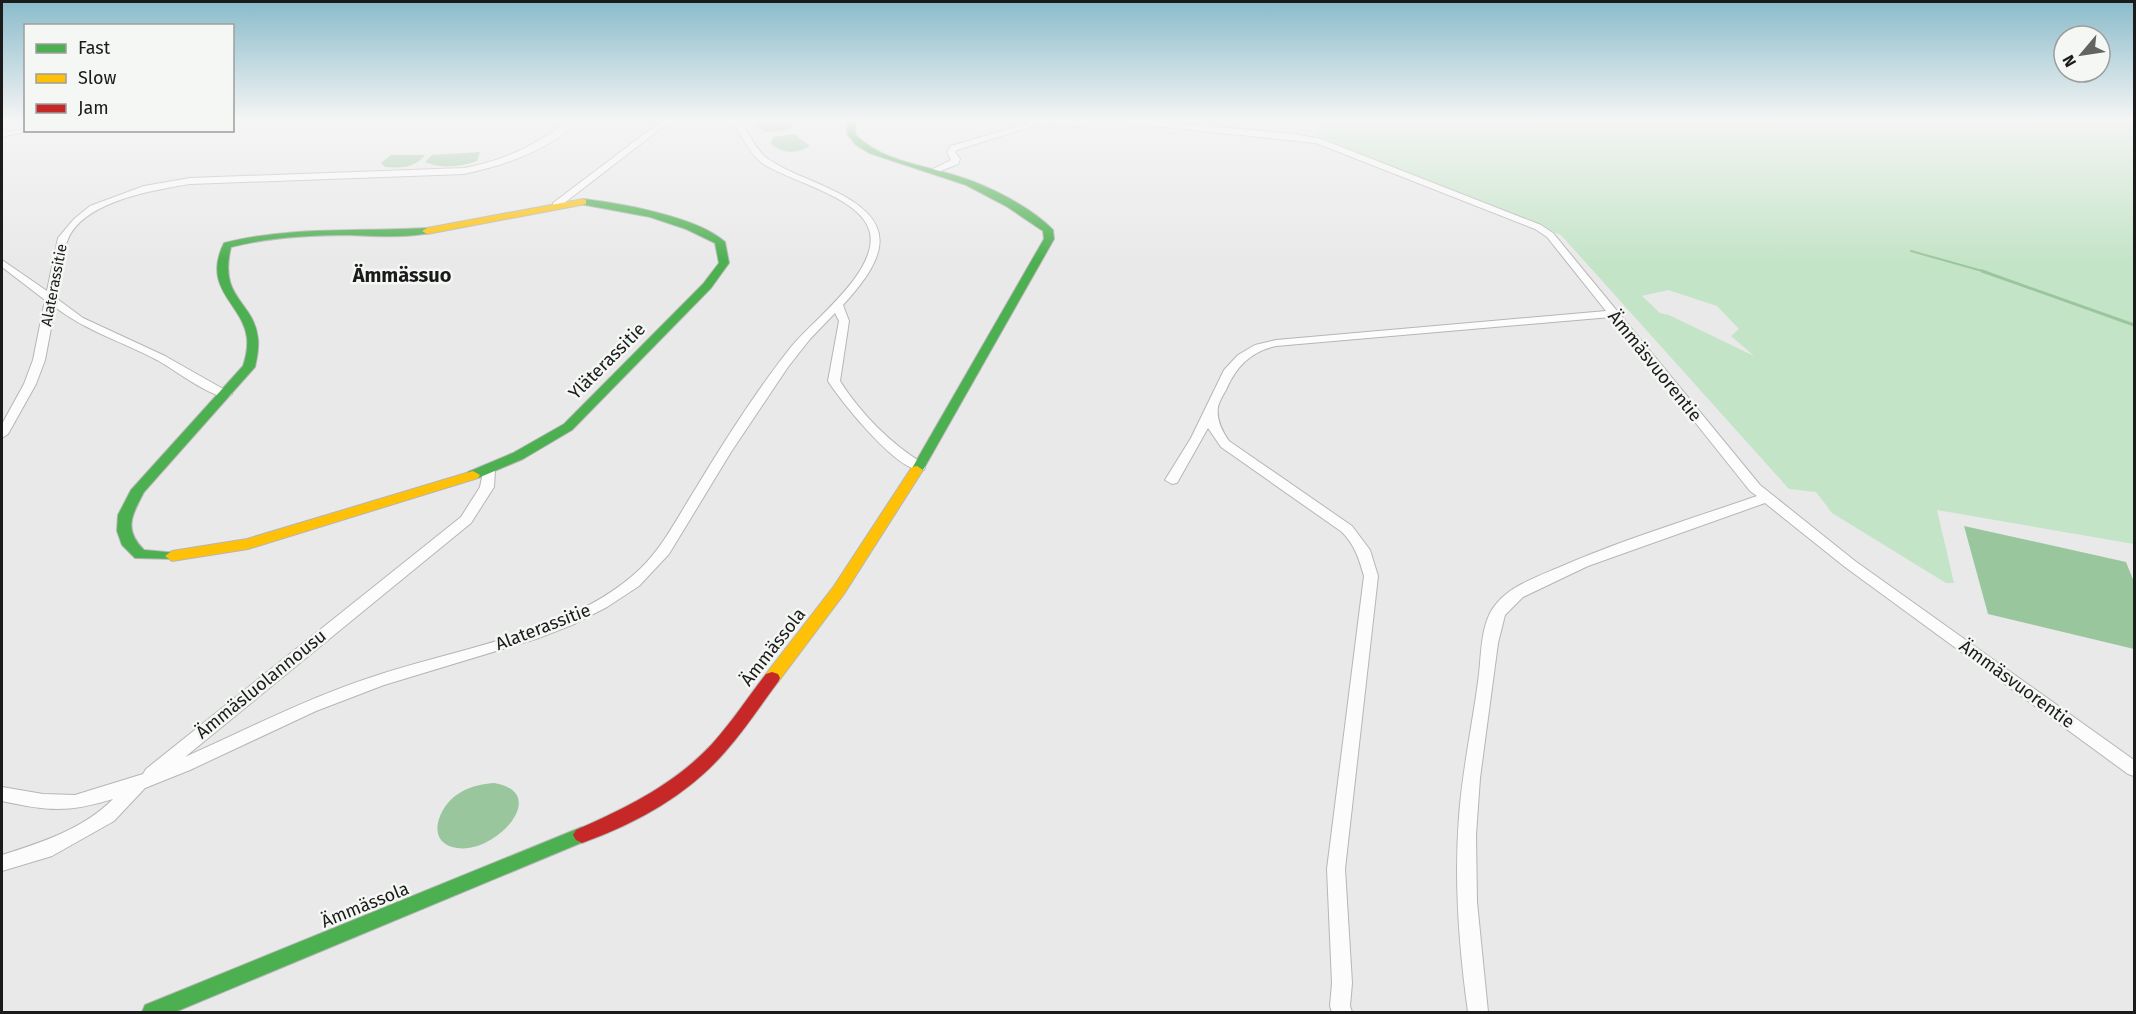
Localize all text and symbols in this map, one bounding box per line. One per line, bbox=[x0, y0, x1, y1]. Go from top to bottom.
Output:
legend bbox=[24, 24, 234, 132]
north arrow bbox=[2052, 24, 2112, 84]
text: Fast bbox=[78, 37, 111, 59]
text: N bbox=[2058, 52, 2080, 70]
text: Slow bbox=[78, 67, 117, 89]
text: Jam bbox=[78, 97, 109, 119]
street label: Alaterassitie bbox=[37, 242, 71, 328]
district label: Ämmässuo bbox=[352, 263, 452, 287]
street label: Ämmäsvuorentie bbox=[1603, 306, 1707, 426]
street label: Yläterassitie bbox=[564, 318, 650, 404]
street label: Alaterassitie bbox=[492, 599, 594, 655]
street label: Ämmässola bbox=[736, 604, 810, 690]
street label: Ämmäsluolannousu bbox=[191, 625, 331, 743]
street label: Ämmäsvuorentie bbox=[1955, 635, 2079, 733]
street label: Ämmässola bbox=[318, 877, 412, 933]

